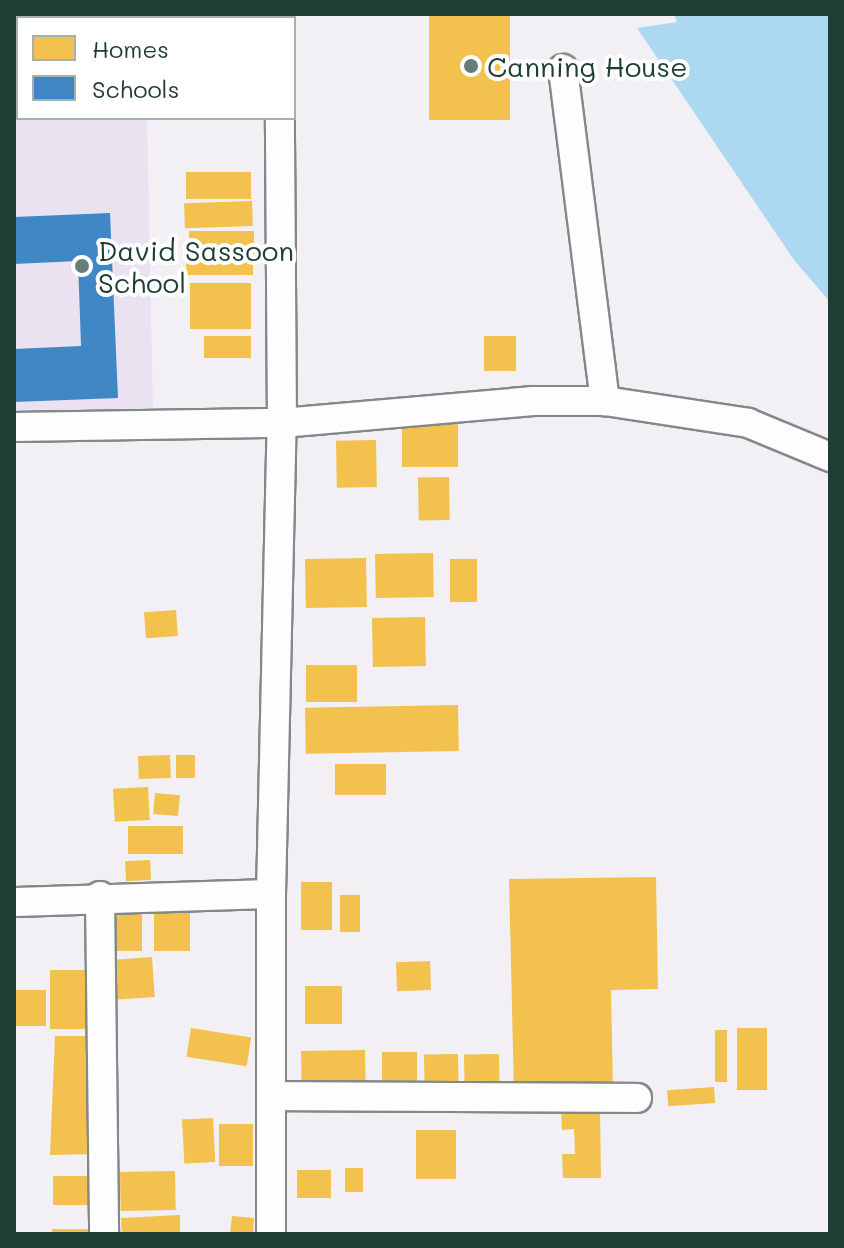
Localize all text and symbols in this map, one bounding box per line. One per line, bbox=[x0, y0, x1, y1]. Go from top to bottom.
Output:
legend bbox=[16, 16, 296, 120]
text: Homes bbox=[92, 33, 169, 64]
place label: Canning House bbox=[487, 49, 688, 83]
marker: Canning House bbox=[462, 57, 480, 75]
text: Schools bbox=[92, 73, 179, 104]
place label: David Sassoon School bbox=[98, 233, 294, 299]
marker: David Sassoon School bbox=[73, 257, 91, 275]

